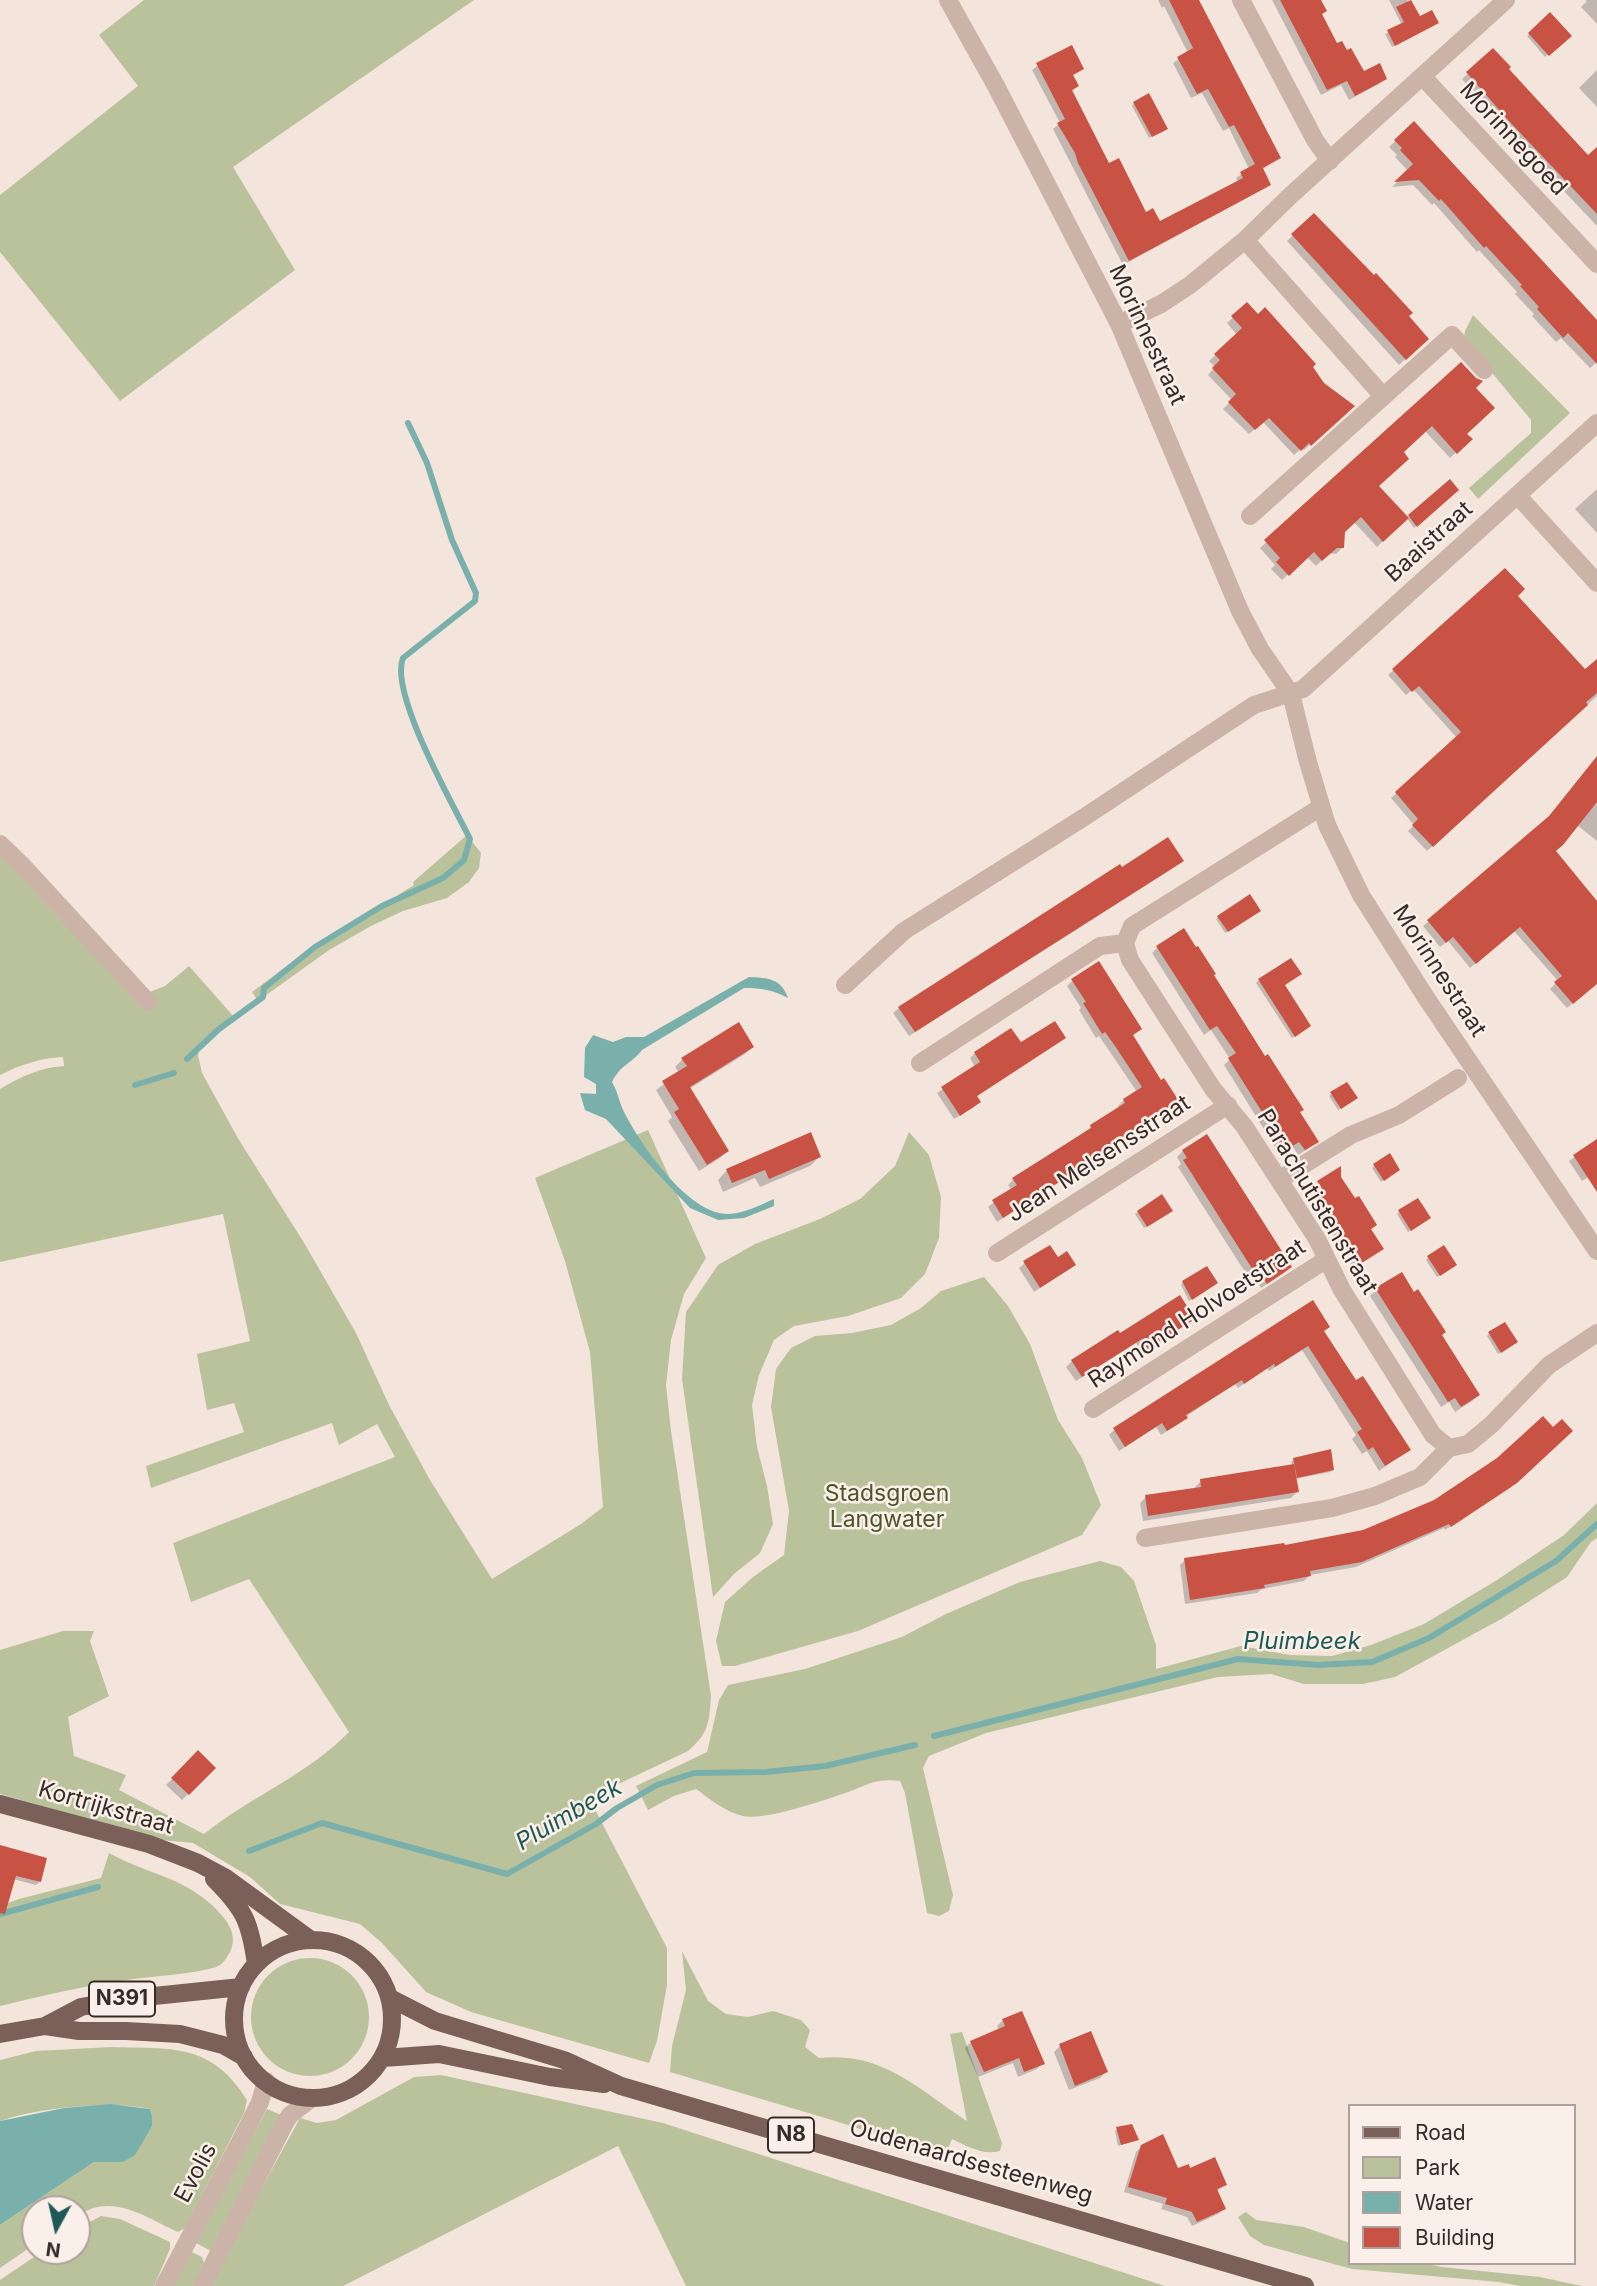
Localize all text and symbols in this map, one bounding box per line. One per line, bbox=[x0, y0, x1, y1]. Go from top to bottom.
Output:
street label: Morinnegoed bbox=[1453, 77, 1573, 201]
street label: Morinnestraat bbox=[1102, 261, 1192, 409]
street label: Baaistraat bbox=[1380, 496, 1478, 588]
street label: Morinnestraat bbox=[1386, 900, 1492, 1042]
street label: Jean Melsensstraat bbox=[1002, 1090, 1196, 1228]
street label: Parachutistenstraat bbox=[1251, 1105, 1383, 1299]
street label: Raymond Holvoetstraat bbox=[1083, 1233, 1311, 1395]
park label: Stadsgroen Langwater bbox=[825, 1480, 949, 1534]
water label: Pluimbeek bbox=[1243, 1628, 1361, 1656]
water label: Pluimbeek bbox=[511, 1773, 627, 1857]
street label: Kortrijkstraat bbox=[35, 1776, 177, 1840]
road number: N391 bbox=[89, 1982, 155, 2016]
legend bbox=[1348, 2104, 1576, 2265]
street label: Oudenaardsesteenweg bbox=[846, 2114, 1096, 2210]
road number: N8 bbox=[768, 2118, 814, 2152]
text: Road bbox=[1415, 2120, 1466, 2145]
street label: Evolis bbox=[169, 2139, 223, 2207]
text: Park bbox=[1415, 2155, 1460, 2180]
text: Water bbox=[1415, 2190, 1473, 2215]
north arrow bbox=[21, 2195, 91, 2265]
text: Building bbox=[1415, 2225, 1495, 2250]
text: N bbox=[45, 2237, 62, 2262]

